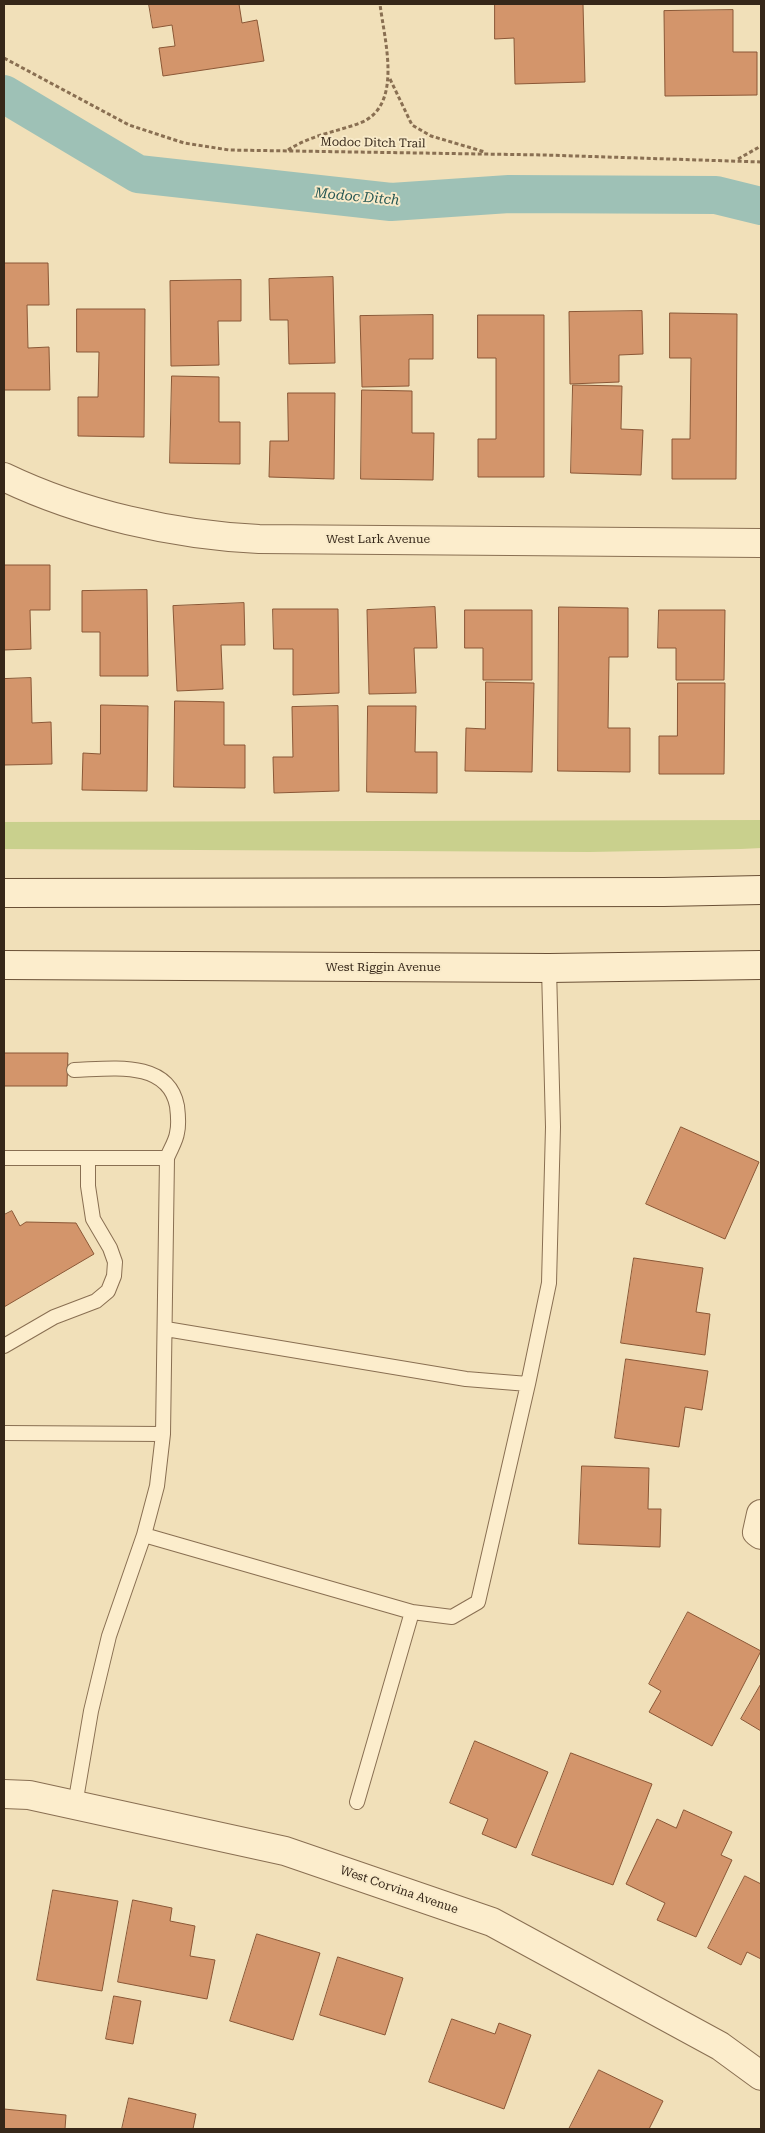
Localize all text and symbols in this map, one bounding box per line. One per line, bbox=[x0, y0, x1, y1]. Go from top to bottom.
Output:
street label: Modoc Ditch Trail bbox=[320, 135, 426, 151]
water label: Modoc Ditch bbox=[314, 185, 400, 209]
street label: West Lark Avenue bbox=[326, 532, 430, 546]
street label: West Riggin Avenue bbox=[325, 960, 441, 974]
street label: West Corvina Avenue bbox=[338, 1863, 460, 1917]

